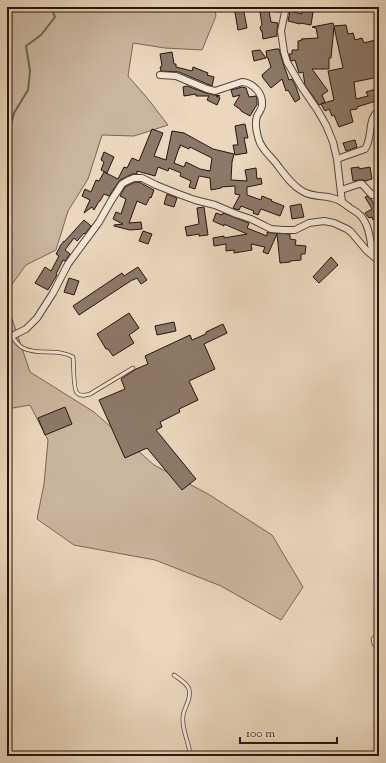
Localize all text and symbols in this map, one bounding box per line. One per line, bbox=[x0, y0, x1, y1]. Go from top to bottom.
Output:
scale bar bbox=[240, 719, 337, 745]
text: 100 m bbox=[246, 725, 275, 743]

